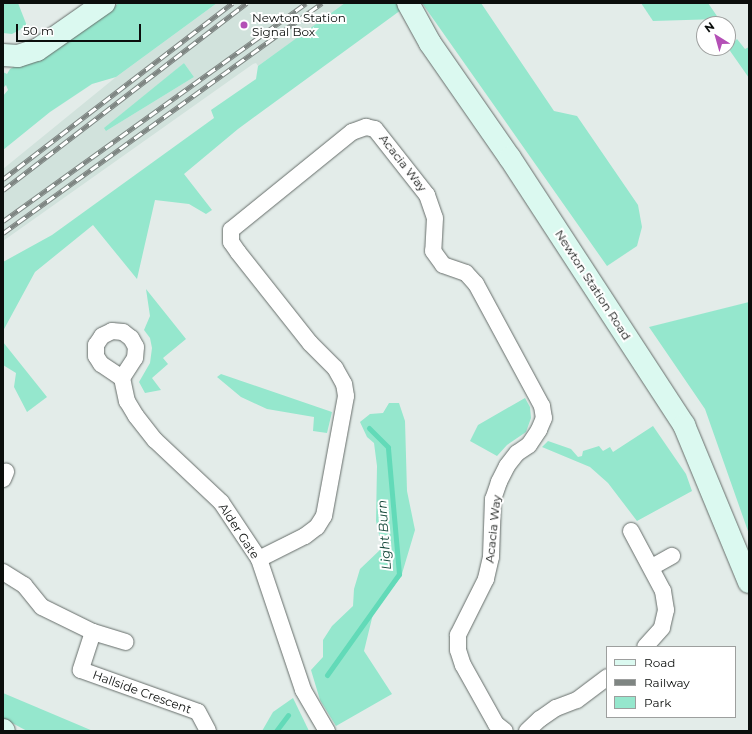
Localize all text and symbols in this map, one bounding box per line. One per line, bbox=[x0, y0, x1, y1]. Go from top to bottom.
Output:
place label: Newton Station Signal Box bbox=[252, 11, 346, 39]
scale bar bbox=[18, 16, 143, 42]
north arrow bbox=[696, 16, 736, 56]
text: N bbox=[702, 19, 717, 35]
marker: Newton Station Signal Box bbox=[239, 20, 249, 30]
text: 50 m bbox=[23, 23, 54, 38]
street label: Acacia Way bbox=[376, 132, 430, 194]
street label: Newton Station Road bbox=[552, 227, 634, 343]
street label: Acacia Way bbox=[482, 494, 504, 564]
street label: Alder Gate bbox=[216, 500, 262, 562]
water label: Light Burn bbox=[374, 500, 394, 570]
legend bbox=[606, 646, 736, 718]
text: Road bbox=[644, 655, 675, 670]
street label: Hallside Crescent bbox=[91, 667, 193, 717]
text: Railway bbox=[644, 675, 690, 690]
text: Park bbox=[644, 695, 671, 710]

